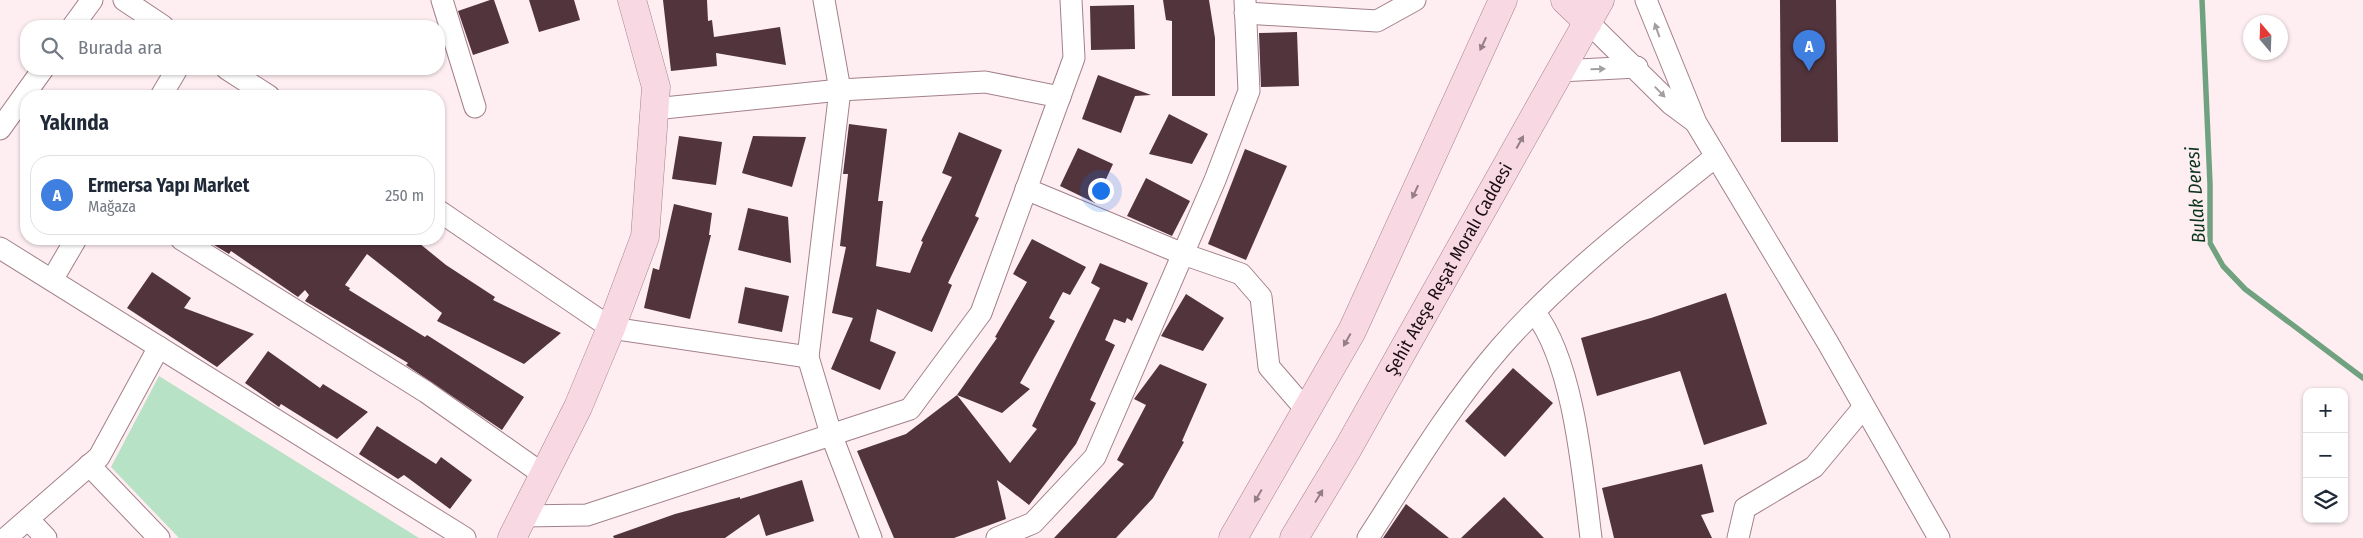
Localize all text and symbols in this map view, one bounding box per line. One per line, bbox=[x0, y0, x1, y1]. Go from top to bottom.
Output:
north arrow bbox=[2243, 15, 2288, 60]
search box bbox=[20, 20, 445, 75]
one-way arrow bbox=[1653, 22, 1660, 37]
pin: A bbox=[1793, 30, 1825, 71]
icon: search bbox=[38, 34, 66, 62]
text: Burada ara bbox=[78, 36, 162, 59]
one-way arrow bbox=[1479, 37, 1487, 51]
one-way arrow bbox=[1591, 65, 1607, 73]
one-way arrow bbox=[1654, 86, 1666, 98]
text: Yakında bbox=[40, 110, 109, 136]
one-way arrow bbox=[1516, 135, 1525, 148]
water label: Bulak Deresi bbox=[2181, 146, 2210, 244]
street label: Şehit Ateşe Reşat Moralı Caddesi bbox=[1380, 159, 1517, 379]
text: Ermersa Yapı Market bbox=[88, 174, 249, 197]
your location bbox=[1088, 178, 1114, 204]
one-way arrow bbox=[1411, 185, 1419, 199]
text: A bbox=[53, 186, 61, 205]
text: 250 m bbox=[385, 186, 424, 205]
text: Mağaza bbox=[88, 197, 136, 216]
one-way arrow bbox=[1343, 332, 1351, 347]
map controls bbox=[2303, 388, 2348, 523]
button: + bbox=[2303, 388, 2348, 433]
button: − bbox=[2303, 433, 2348, 478]
button: layers bbox=[2303, 478, 2348, 523]
one-way arrow bbox=[1253, 489, 1262, 502]
one-way arrow bbox=[1315, 490, 1324, 503]

